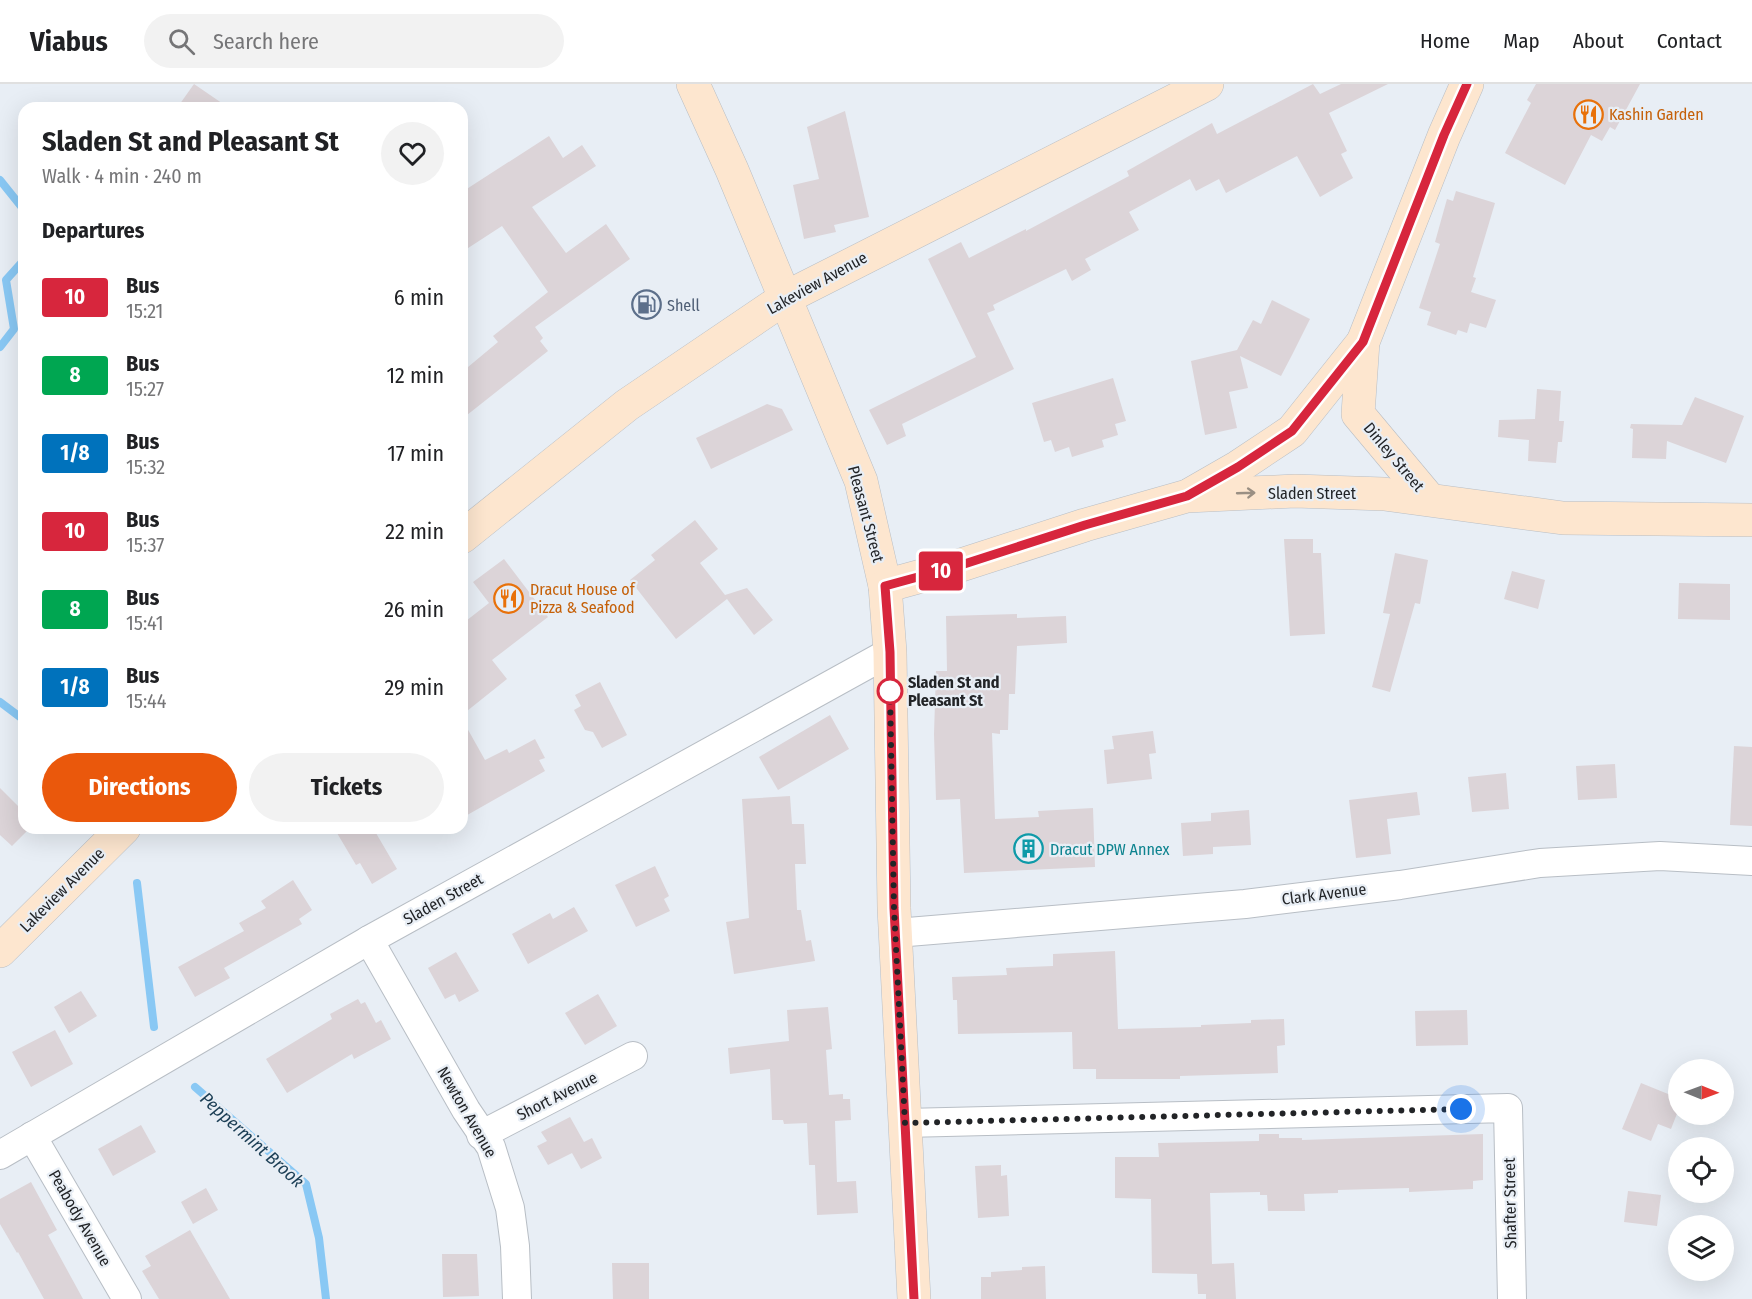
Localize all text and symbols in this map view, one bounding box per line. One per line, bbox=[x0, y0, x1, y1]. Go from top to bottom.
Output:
search box bbox=[144, 14, 564, 68]
text: Viabus bbox=[30, 25, 108, 58]
icon: search bbox=[165, 25, 198, 58]
text: Search here bbox=[213, 28, 319, 55]
text: Home bbox=[1420, 28, 1470, 54]
text: Map bbox=[1503, 28, 1540, 54]
text: About bbox=[1573, 28, 1624, 54]
text: Contact bbox=[1657, 28, 1722, 54]
restaurant icon: Kashin Garden bbox=[1572, 98, 1604, 130]
place label: Kashin Garden bbox=[1609, 105, 1704, 124]
button: heart bbox=[381, 122, 444, 185]
text: Sladen St and Pleasant St bbox=[42, 125, 339, 158]
text: Walk · 4 min · 240 m bbox=[42, 164, 202, 188]
text: Departures bbox=[42, 217, 144, 244]
street label: Lakeview Avenue bbox=[764, 248, 870, 318]
text: Bus bbox=[126, 272, 159, 299]
text: 10 bbox=[65, 284, 85, 310]
text: 6 min bbox=[394, 284, 444, 311]
fuel station icon: Shell bbox=[630, 289, 662, 321]
place label: Shell bbox=[667, 296, 700, 315]
text: 15:21 bbox=[126, 299, 163, 323]
text: Bus bbox=[126, 350, 159, 377]
text: 8 bbox=[69, 362, 81, 388]
text: 12 min bbox=[386, 362, 444, 389]
text: 15:27 bbox=[126, 377, 164, 401]
street label: Dinley Street bbox=[1360, 419, 1429, 496]
text: Bus bbox=[126, 428, 159, 455]
text: 1/8 bbox=[60, 440, 90, 466]
text: 17 min bbox=[387, 440, 444, 467]
text: 15:32 bbox=[126, 455, 165, 479]
street label: Pleasant Street bbox=[844, 464, 888, 565]
street label: Sladen Street bbox=[1268, 484, 1357, 503]
one-way arrow bbox=[1235, 488, 1255, 499]
text: Bus bbox=[126, 506, 159, 533]
text: 10 bbox=[65, 518, 85, 544]
text: 22 min bbox=[385, 518, 444, 545]
text: 15:37 bbox=[126, 533, 164, 557]
line badge: 10 bbox=[914, 552, 968, 590]
text: 10 bbox=[931, 558, 951, 584]
place label: Dracut House of Pizza & Seafood bbox=[530, 580, 636, 617]
restaurant icon: Dracut House of Pizza & Seafood bbox=[493, 582, 525, 614]
text: Bus bbox=[126, 584, 159, 611]
text: 8 bbox=[69, 596, 81, 622]
text: 26 min bbox=[384, 596, 444, 623]
text: 15:41 bbox=[126, 611, 164, 635]
text: Bus bbox=[126, 662, 159, 689]
place label: Sladen St and Pleasant St bbox=[908, 673, 999, 710]
text: 1/8 bbox=[60, 674, 90, 700]
text: 29 min bbox=[385, 674, 444, 701]
marker: Sladen St and Pleasant St bbox=[877, 678, 903, 704]
text: 15:44 bbox=[126, 689, 166, 713]
button: Directions bbox=[42, 753, 237, 822]
button: Tickets bbox=[249, 753, 444, 822]
building icon: Dracut DPW Annex bbox=[1013, 833, 1045, 865]
place label: Dracut DPW Annex bbox=[1050, 840, 1170, 859]
street label: Lakeview Avenue bbox=[16, 844, 108, 936]
street label: Sladen Street bbox=[400, 869, 487, 929]
street label: Clark Avenue bbox=[1281, 879, 1367, 909]
north arrow bbox=[1668, 1059, 1734, 1125]
map controls bbox=[1668, 1059, 1734, 1281]
street label: Newton Avenue bbox=[433, 1063, 501, 1161]
street label: Short Avenue bbox=[514, 1068, 600, 1124]
water label: Peppermint Brook bbox=[196, 1088, 308, 1192]
your location bbox=[1446, 1094, 1476, 1124]
button: locate bbox=[1668, 1137, 1734, 1203]
street label: Shafter Street bbox=[1500, 1157, 1520, 1249]
street label: Peabody Avenue bbox=[45, 1166, 115, 1270]
button: layers bbox=[1668, 1215, 1734, 1281]

